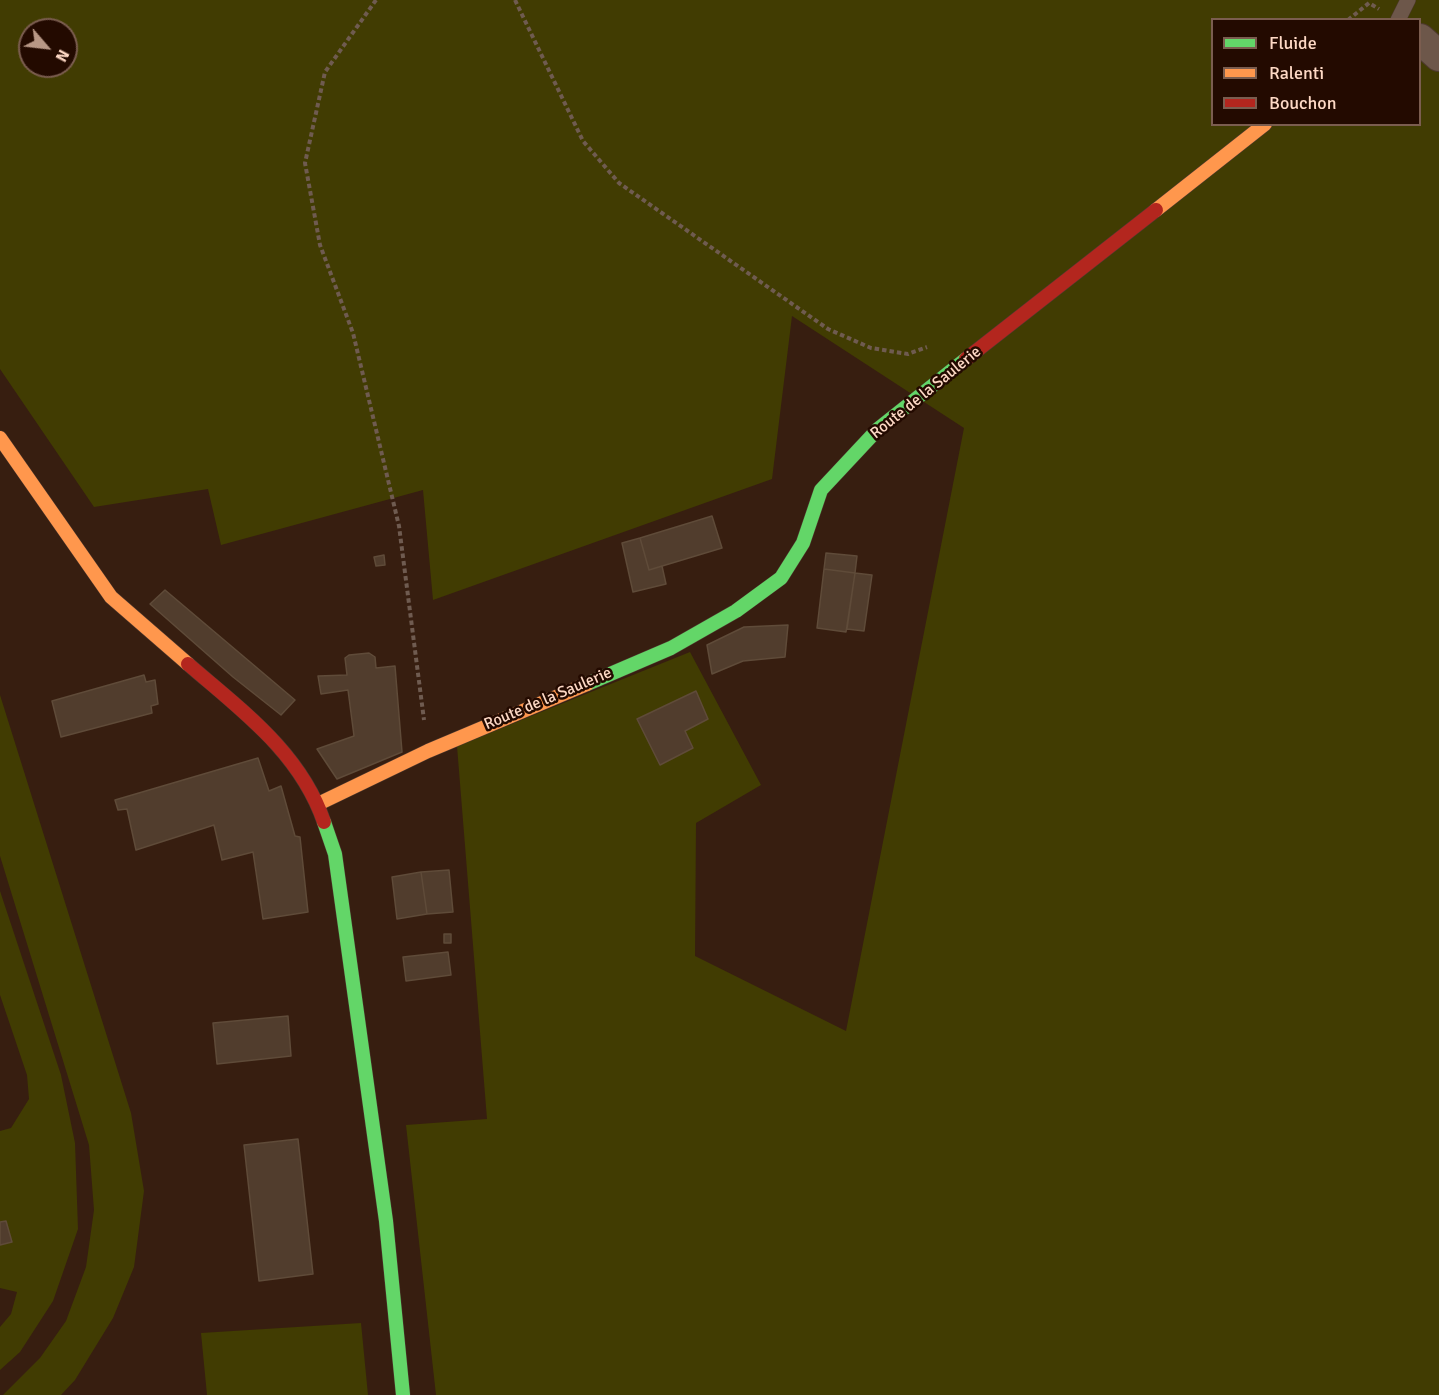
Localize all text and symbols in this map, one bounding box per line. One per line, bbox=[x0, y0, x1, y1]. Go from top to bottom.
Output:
north arrow bbox=[18, 18, 78, 78]
legend bbox=[1211, 18, 1421, 126]
text: Fluide bbox=[1269, 32, 1317, 54]
text: N bbox=[51, 46, 74, 65]
text: Ralenti bbox=[1269, 62, 1324, 84]
text: Bouchon bbox=[1269, 92, 1337, 114]
street label: Route de la Saulerie bbox=[867, 343, 985, 443]
street label: Route de la Saulerie bbox=[481, 663, 615, 735]

